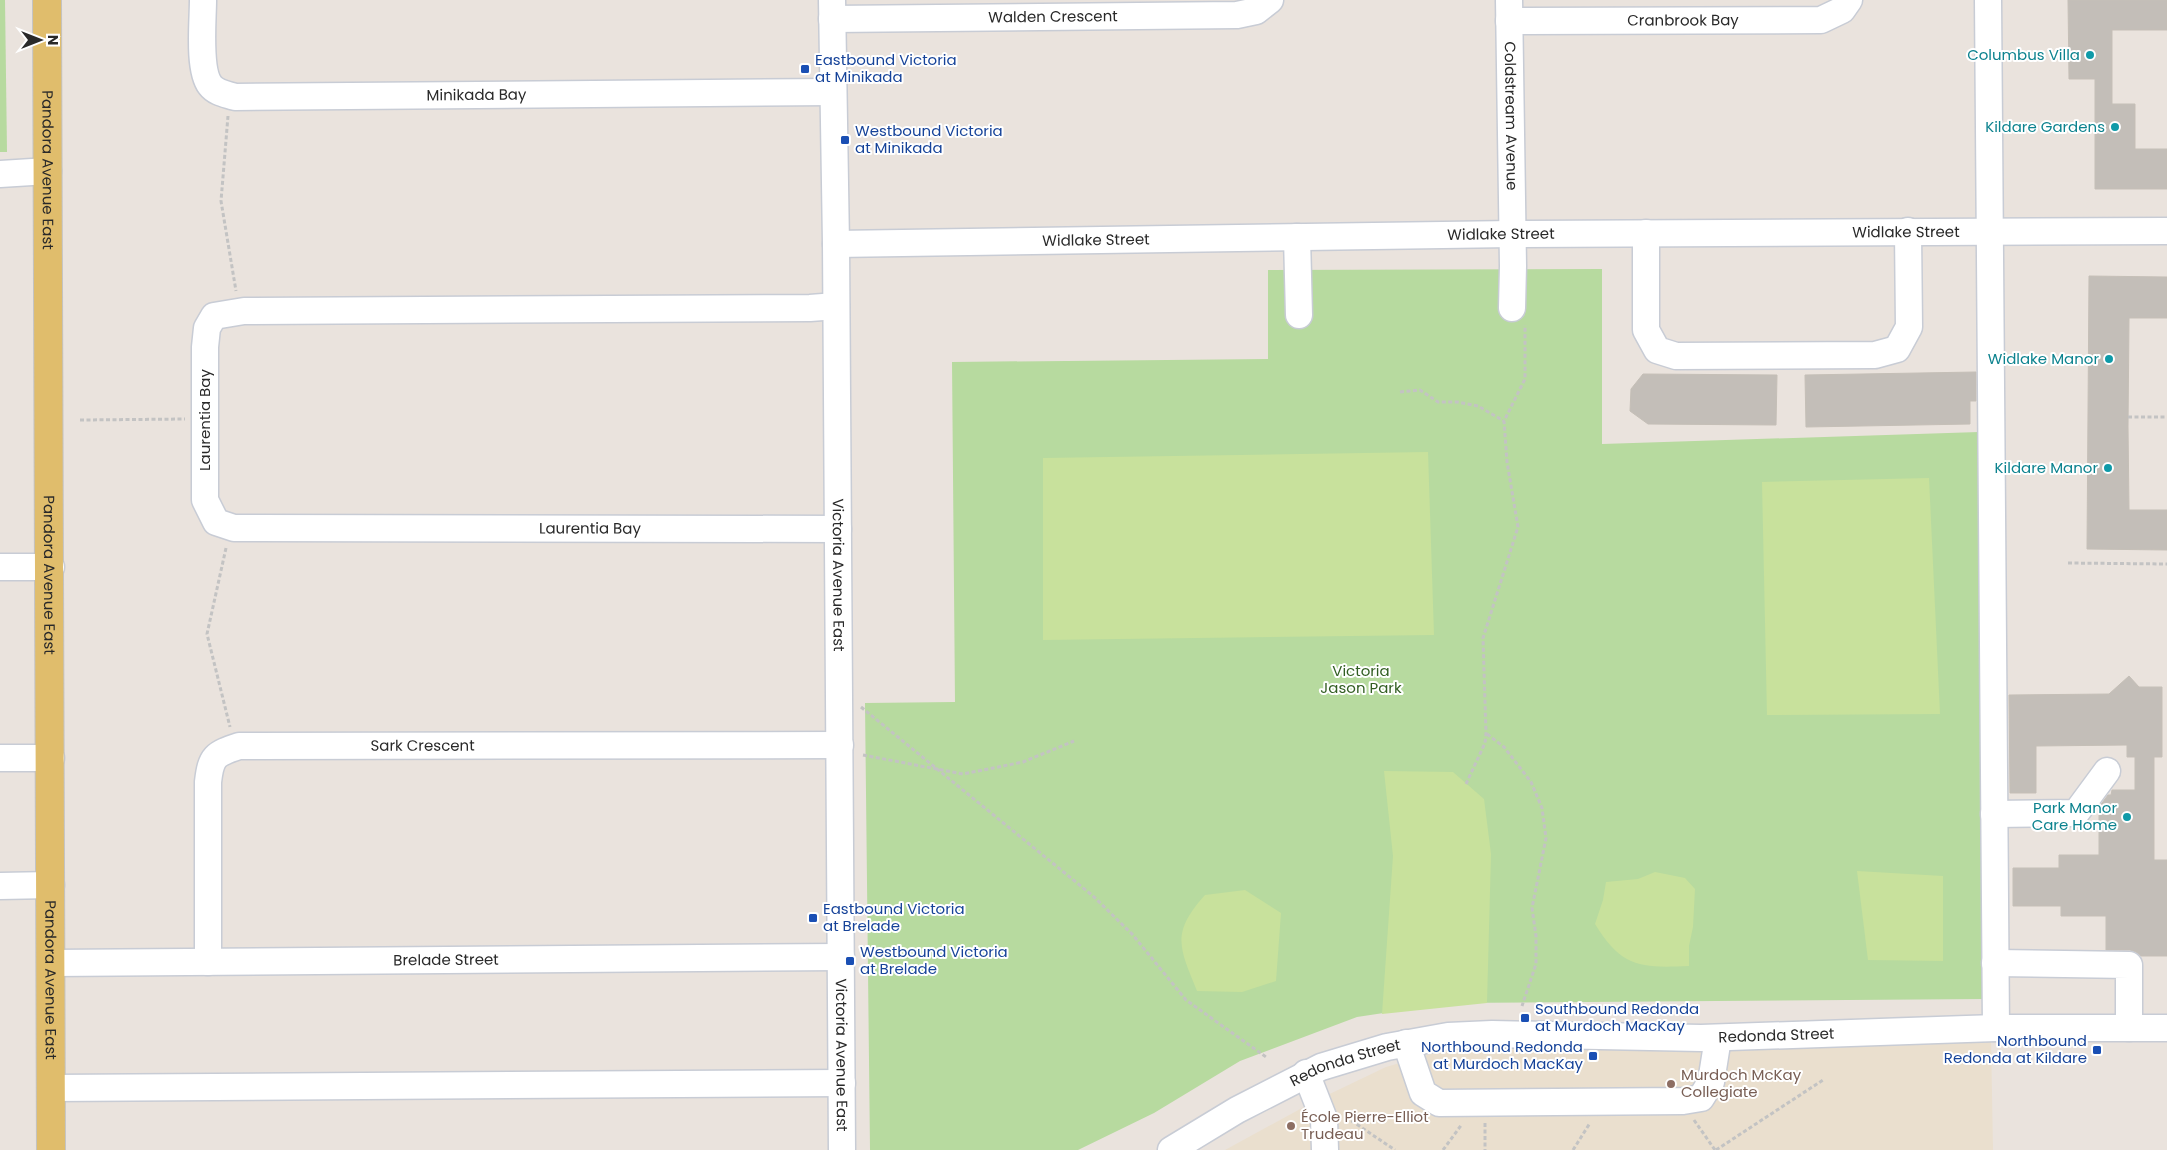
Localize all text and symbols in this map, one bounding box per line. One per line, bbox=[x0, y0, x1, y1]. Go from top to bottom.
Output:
street label: Walden Crescent bbox=[988, 5, 1118, 27]
street label: Cranbrook Bay bbox=[1627, 9, 1739, 31]
north arrow bbox=[15, 15, 65, 65]
text: N bbox=[43, 35, 63, 45]
street label: Coldstream Avenue bbox=[1500, 41, 1523, 191]
place label: Columbus Villa bbox=[1967, 44, 2080, 65]
place label: Eastbound Victoria at Minikada bbox=[815, 49, 957, 87]
marker: Columbus Villa bbox=[2084, 49, 2096, 61]
marker: Eastbound Victoria at Minikada bbox=[799, 63, 811, 75]
street label: Minikada Bay bbox=[426, 84, 527, 105]
street label: Pandora Avenue East bbox=[37, 90, 59, 250]
place label: Kildare Gardens bbox=[1985, 116, 2105, 137]
place label: Westbound Victoria at Minikada bbox=[855, 120, 1003, 158]
marker: Kildare Gardens bbox=[2109, 121, 2121, 133]
marker: Westbound Victoria at Minikada bbox=[839, 134, 851, 146]
street label: Widlake Street bbox=[1852, 221, 1960, 242]
street label: Widlake Street bbox=[1447, 223, 1555, 245]
street label: Widlake Street bbox=[1042, 228, 1150, 251]
place label: Widlake Manor bbox=[1988, 348, 2099, 369]
marker: Widlake Manor bbox=[2103, 353, 2115, 365]
street label: Laurentia Bay bbox=[194, 369, 215, 471]
place label: Kildare Manor bbox=[1995, 457, 2098, 478]
marker: Kildare Manor bbox=[2102, 462, 2114, 474]
street label: Pandora Avenue East bbox=[39, 495, 60, 655]
street label: Victoria Avenue East bbox=[828, 498, 850, 652]
street label: Laurentia Bay bbox=[539, 518, 641, 539]
park label: Victoria Jason Park bbox=[1320, 660, 1402, 698]
street label: Sark Crescent bbox=[370, 735, 475, 756]
place label: Park Manor Care Home bbox=[2032, 797, 2117, 835]
marker: Park Manor Care Home bbox=[2121, 811, 2133, 823]
place label: Eastbound Victoria at Brelade bbox=[823, 898, 965, 936]
street label: Pandora Avenue East bbox=[40, 900, 62, 1060]
marker: Eastbound Victoria at Brelade bbox=[807, 912, 819, 924]
place label: Westbound Victoria at Brelade bbox=[860, 941, 1008, 979]
street label: Brelade Street bbox=[393, 949, 499, 970]
marker: Westbound Victoria at Brelade bbox=[844, 955, 856, 967]
street label: Victoria Avenue East bbox=[831, 978, 853, 1132]
place label: Southbound Redonda at Murdoch MacKay bbox=[1535, 998, 1699, 1036]
marker: Southbound Redonda at Murdoch MacKay bbox=[1519, 1012, 1531, 1024]
street label: Redonda Street bbox=[1718, 1022, 1835, 1047]
place label: Northbound Redonda at Kildare bbox=[1944, 1030, 2087, 1068]
street label: Redonda Street bbox=[1286, 1034, 1402, 1091]
place label: Northbound Redonda at Murdoch MacKay bbox=[1421, 1036, 1584, 1074]
marker: Northbound Redonda at Kildare bbox=[2091, 1044, 2103, 1056]
marker: Northbound Redonda at Murdoch MacKay bbox=[1587, 1050, 1599, 1062]
place label: Murdoch McKay Collegiate bbox=[1681, 1064, 1802, 1102]
marker: Murdoch McKay Collegiate bbox=[1665, 1078, 1677, 1090]
place label: École Pierre-Elliot Trudeau bbox=[1301, 1106, 1429, 1144]
marker: École Pierre-Elliot Trudeau bbox=[1285, 1120, 1297, 1132]

